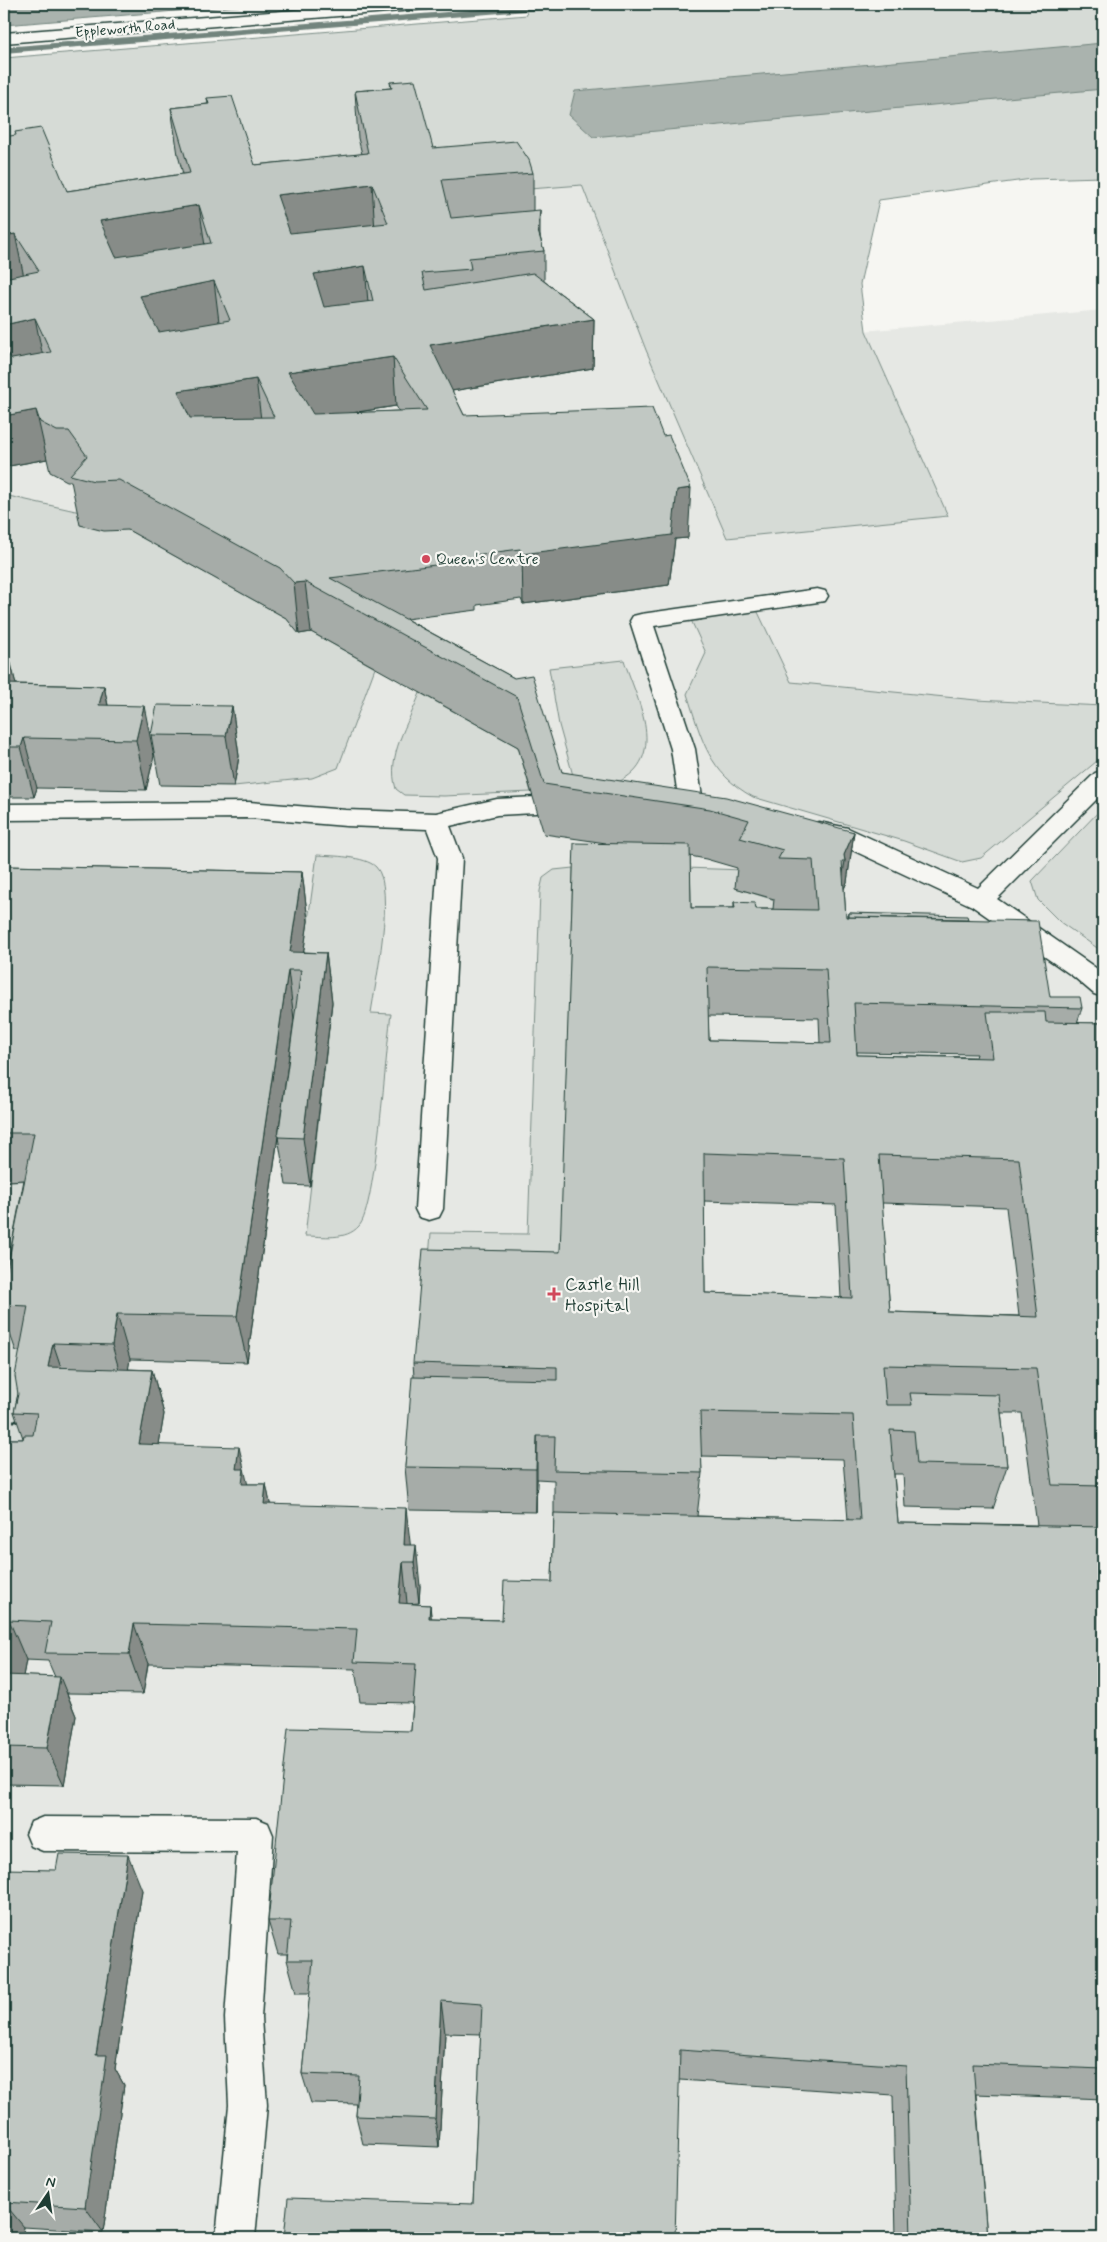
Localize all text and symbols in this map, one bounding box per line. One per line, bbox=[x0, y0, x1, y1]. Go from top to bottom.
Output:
street label: Eppleworth Road bbox=[74, 15, 176, 43]
place label: Queen's Centre bbox=[436, 550, 539, 570]
marker: Queen's Centre bbox=[420, 553, 432, 565]
place label: Castle Hill Hospital bbox=[565, 1273, 640, 1318]
marker: Castle Hill Hospital bbox=[547, 1287, 561, 1301]
north arrow bbox=[22, 2170, 72, 2220]
text: N bbox=[44, 2172, 57, 2192]

